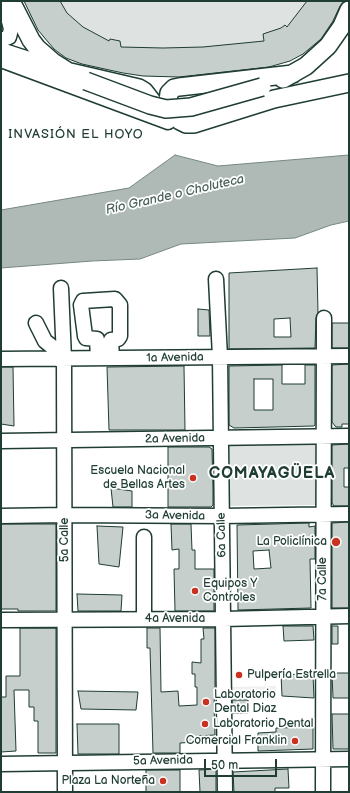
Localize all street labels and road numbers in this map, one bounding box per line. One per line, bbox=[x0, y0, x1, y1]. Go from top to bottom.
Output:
street label: 1a Avenida bbox=[146, 350, 204, 366]
street label: 2a Avenida bbox=[145, 431, 205, 447]
street label: 3a Avenida bbox=[145, 508, 205, 524]
street label: 6a Calle bbox=[214, 512, 230, 558]
street label: 5a Calle bbox=[58, 518, 72, 562]
street label: 7a Calle bbox=[316, 557, 330, 601]
street label: 4a Avenida bbox=[145, 612, 205, 626]
street label: 5a Avenida bbox=[133, 753, 193, 769]

